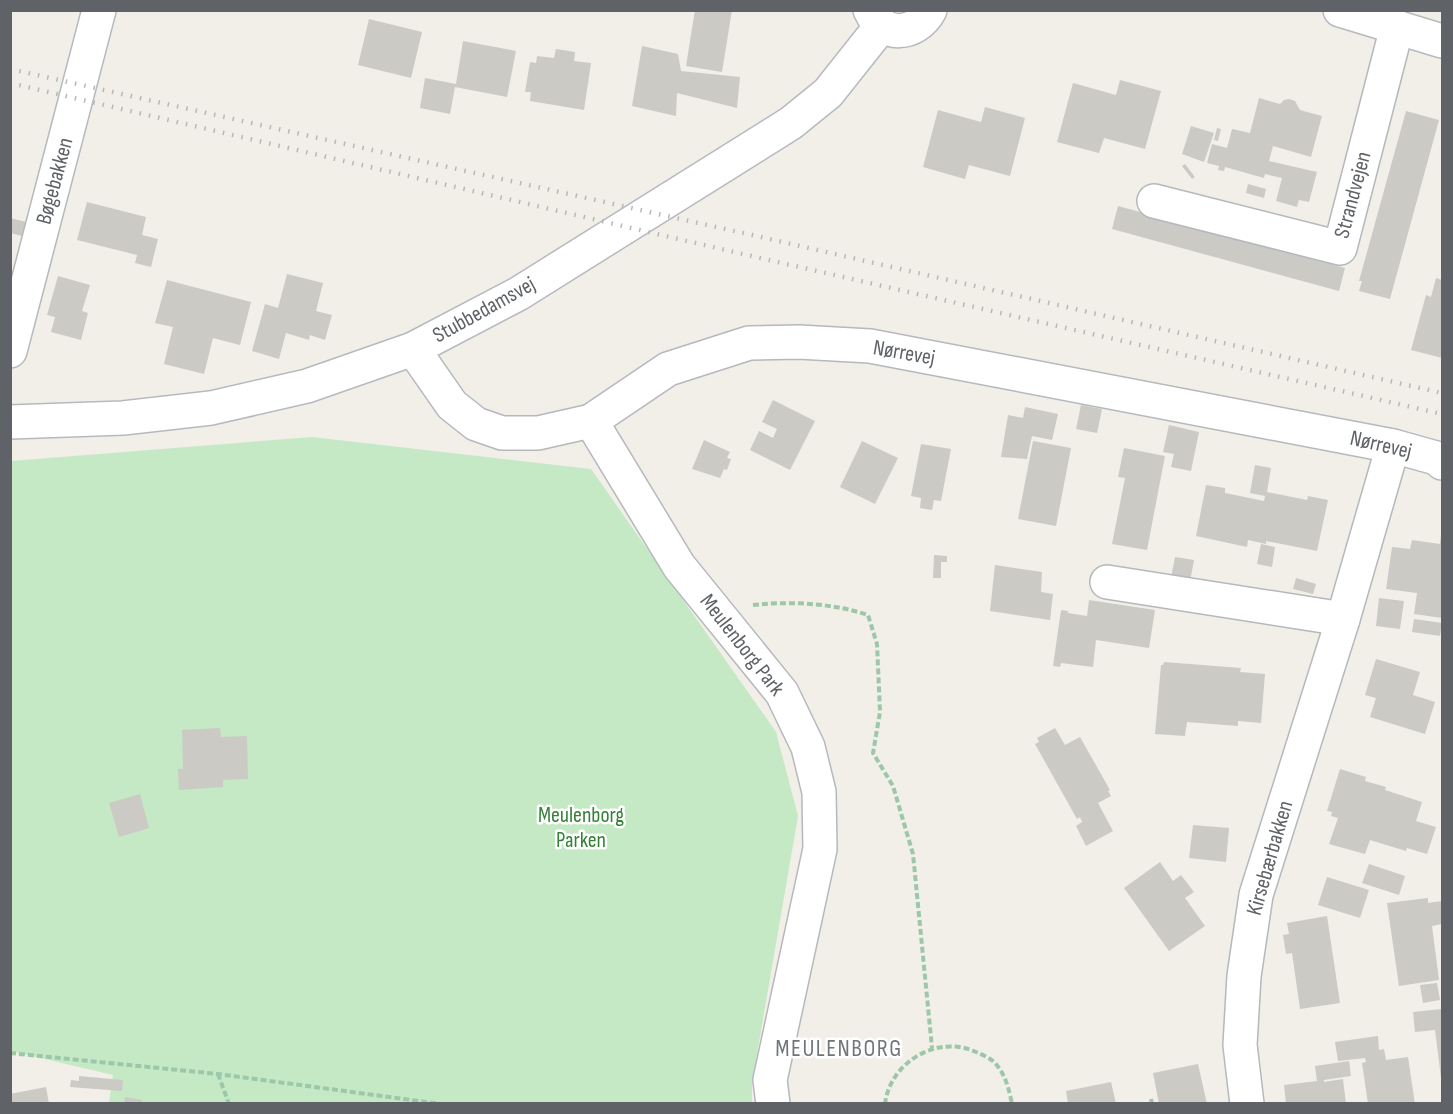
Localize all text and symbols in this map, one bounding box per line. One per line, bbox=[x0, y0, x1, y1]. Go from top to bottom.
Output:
street label: Bøgebakken bbox=[30, 135, 80, 227]
street label: Strandvejen bbox=[1329, 149, 1377, 241]
street label: Stubbedamsvej bbox=[428, 271, 540, 349]
street label: Nørrevej bbox=[871, 334, 937, 372]
street label: Nørrevej bbox=[1348, 425, 1415, 465]
street label: Meulenborg Park bbox=[694, 589, 791, 702]
street label: Kirsebærbakken bbox=[1241, 798, 1299, 918]
park label: Meulenborg Parken bbox=[538, 802, 624, 854]
district label: MEULENBORG bbox=[775, 1034, 903, 1063]

